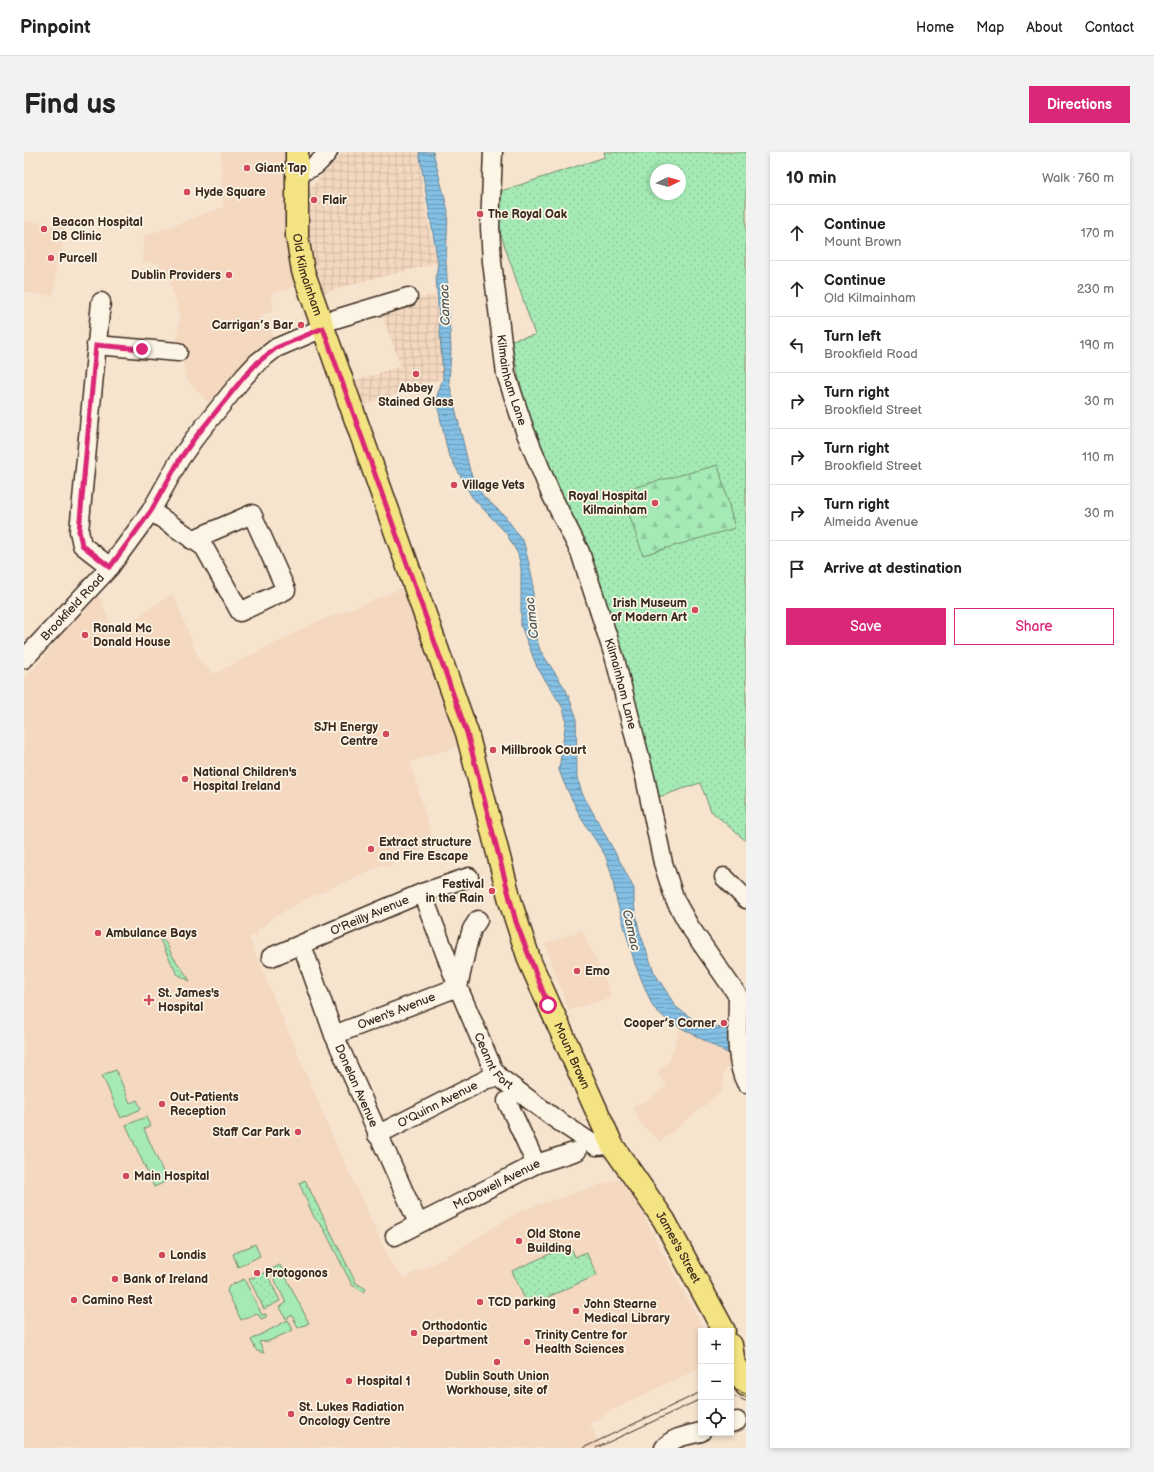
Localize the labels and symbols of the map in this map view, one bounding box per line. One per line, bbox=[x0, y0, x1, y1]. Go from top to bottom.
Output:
place label: Giant Tap bbox=[255, 161, 307, 176]
marker: Giant Tap bbox=[242, 163, 252, 173]
north arrow bbox=[650, 164, 686, 200]
place label: Hyde Square bbox=[195, 185, 266, 200]
marker: Hyde Square bbox=[182, 187, 192, 197]
place label: Flair bbox=[322, 193, 347, 208]
marker: Flair bbox=[309, 195, 319, 205]
place label: The Royal Oak bbox=[488, 207, 568, 222]
marker: The Royal Oak bbox=[475, 209, 485, 219]
place label: Beacon Hospital D8 Clinic bbox=[52, 215, 143, 244]
marker: Beacon Hospital D8 Clinic bbox=[39, 224, 49, 234]
street label: Old Kilmainham bbox=[289, 232, 325, 318]
place label: Purcell bbox=[59, 251, 97, 266]
marker: Purcell bbox=[46, 253, 56, 263]
place label: Dublin Providers bbox=[131, 268, 221, 283]
marker: Dublin Providers bbox=[224, 270, 234, 280]
water label: Camac bbox=[436, 284, 454, 326]
place label: Carrigan’s Bar bbox=[212, 318, 293, 333]
marker: Carrigan’s Bar bbox=[296, 320, 306, 330]
street label: Kilmainham Lane bbox=[493, 334, 530, 428]
route end bbox=[133, 340, 151, 358]
marker: Abbey Stained Glass bbox=[411, 369, 421, 379]
place label: Abbey Stained Glass bbox=[378, 381, 454, 410]
place label: Village Vets bbox=[462, 478, 525, 493]
marker: Village Vets bbox=[449, 480, 459, 490]
place label: Royal Hospital Kilmainham bbox=[568, 489, 647, 518]
marker: Royal Hospital Kilmainham bbox=[650, 498, 660, 508]
street label: Brookfield Road bbox=[38, 571, 108, 644]
water label: Camac bbox=[522, 596, 542, 639]
place label: Irish Museum of Modern Art bbox=[611, 596, 687, 625]
marker: Irish Museum of Modern Art bbox=[690, 605, 700, 615]
place label: Ronald Mc Donald House bbox=[93, 621, 170, 650]
marker: Ronald Mc Donald House bbox=[80, 630, 90, 640]
street label: Kilmainham Lane bbox=[601, 636, 640, 731]
place label: SJH Energy Centre bbox=[314, 720, 378, 749]
marker: SJH Energy Centre bbox=[381, 729, 391, 739]
place label: Millbrook Court bbox=[501, 743, 586, 758]
marker: Millbrook Court bbox=[488, 745, 498, 755]
place label: National Children's Hospital Ireland bbox=[193, 765, 297, 794]
marker: National Children's Hospital Ireland bbox=[180, 774, 190, 784]
place label: Extract structure and Fire Escape bbox=[379, 835, 472, 864]
marker: Extract structure and Fire Escape bbox=[366, 844, 376, 854]
place label: Festival in the Rain bbox=[426, 877, 484, 906]
marker: Festival in the Rain bbox=[487, 886, 497, 896]
street label: O'Reilly Avenue bbox=[328, 892, 411, 939]
water label: Camac bbox=[619, 908, 644, 952]
place label: Ambulance Bays bbox=[105, 926, 197, 941]
marker: Ambulance Bays bbox=[93, 928, 103, 938]
place label: Emo bbox=[585, 964, 610, 979]
marker: Emo bbox=[572, 966, 582, 976]
place label: St. James's Hospital bbox=[158, 986, 219, 1015]
street label: Owen's Avenue bbox=[356, 989, 438, 1033]
marker: St. James's Hospital bbox=[143, 994, 155, 1006]
route start bbox=[539, 996, 557, 1014]
place label: Cooper’s Corner bbox=[624, 1016, 716, 1031]
marker: Cooper’s Corner bbox=[719, 1018, 729, 1028]
street label: Mount Brown bbox=[550, 1020, 593, 1092]
street label: Ceannt Fort bbox=[470, 1030, 516, 1093]
street label: Donelan Avenue bbox=[331, 1042, 381, 1130]
street label: O'Quinn Avenue bbox=[395, 1078, 480, 1131]
place label: Out-Patients Reception bbox=[170, 1090, 239, 1119]
marker: Out-Patients Reception bbox=[157, 1099, 167, 1109]
place label: Staff Car Park bbox=[213, 1125, 291, 1140]
marker: Staff Car Park bbox=[293, 1127, 303, 1137]
street label: McDowell Avenue bbox=[451, 1156, 542, 1213]
place label: Main Hospital bbox=[134, 1169, 209, 1184]
marker: Main Hospital bbox=[121, 1171, 131, 1181]
street label: James's Street bbox=[652, 1209, 704, 1286]
place label: Old Stone Building bbox=[527, 1227, 581, 1256]
marker: Old Stone Building bbox=[514, 1236, 524, 1246]
place label: Londis bbox=[170, 1248, 206, 1263]
marker: Londis bbox=[157, 1250, 167, 1260]
place label: Protogonos bbox=[265, 1266, 328, 1281]
marker: Protogonos bbox=[252, 1268, 262, 1278]
place label: Bank of Ireland bbox=[123, 1272, 208, 1287]
marker: Bank of Ireland bbox=[110, 1274, 120, 1284]
place label: Camino Rest bbox=[82, 1293, 152, 1308]
marker: Camino Rest bbox=[69, 1295, 79, 1305]
place label: TCD parking bbox=[488, 1295, 556, 1310]
marker: TCD parking bbox=[475, 1297, 485, 1307]
place label: John Stearne Medical Library bbox=[584, 1297, 670, 1326]
marker: John Stearne Medical Library bbox=[571, 1306, 581, 1316]
place label: Orthodontic Department bbox=[422, 1319, 488, 1348]
marker: Orthodontic Department bbox=[409, 1328, 419, 1338]
place label: Trinity Centre for Health Sciences bbox=[535, 1328, 628, 1357]
marker: Trinity Centre for Health Sciences bbox=[522, 1337, 532, 1347]
marker: Dublin South Union Workhouse, site of bbox=[492, 1357, 502, 1367]
place label: Dublin South Union Workhouse, site of bbox=[445, 1369, 550, 1398]
place label: Hospital 1 bbox=[357, 1374, 410, 1389]
marker: Hospital 1 bbox=[344, 1376, 354, 1386]
place label: St. Lukes Radiation Oncology Centre bbox=[299, 1400, 404, 1429]
marker: St. Lukes Radiation Oncology Centre bbox=[286, 1409, 296, 1419]

